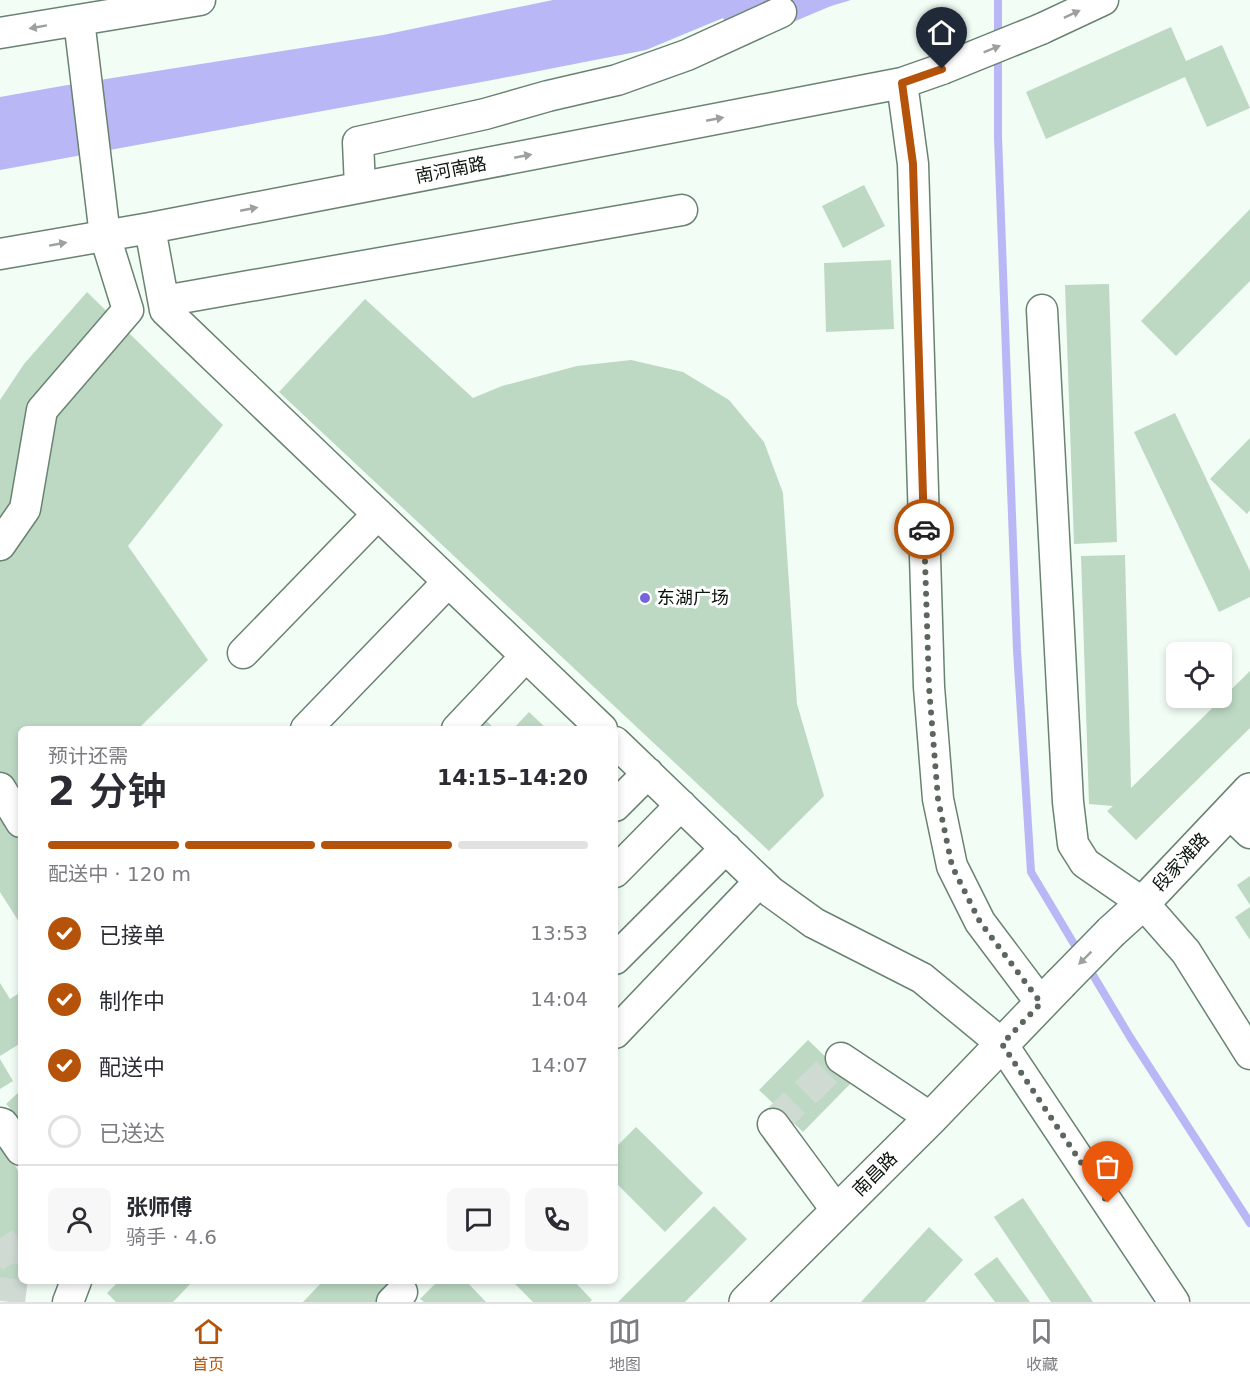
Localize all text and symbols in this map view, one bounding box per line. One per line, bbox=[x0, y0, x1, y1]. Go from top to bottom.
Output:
pin bbox=[916, 7, 967, 69]
one-way arrow bbox=[1064, 10, 1081, 19]
icon: home bbox=[925, 16, 958, 49]
one-way arrow bbox=[29, 23, 48, 32]
one-way arrow bbox=[983, 44, 1001, 53]
one-way arrow bbox=[706, 114, 725, 123]
one-way arrow bbox=[514, 151, 533, 160]
street label: 南河南路 bbox=[414, 152, 488, 187]
one-way arrow bbox=[240, 204, 259, 213]
one-way arrow bbox=[48, 239, 67, 248]
courier bbox=[894, 499, 954, 559]
icon: car bbox=[908, 513, 941, 546]
place label: 东湖广场 bbox=[657, 587, 729, 608]
marker: 东湖广场 bbox=[638, 591, 652, 605]
map controls bbox=[1166, 642, 1232, 708]
button: locate bbox=[1166, 642, 1232, 708]
text: 预计还需 bbox=[48, 744, 128, 768]
text: 14:15–14:20 bbox=[437, 765, 588, 790]
text: 2 分钟 bbox=[48, 769, 167, 814]
street label: 段家滩路 bbox=[1148, 828, 1213, 895]
text: 配送中 · 120 m bbox=[48, 862, 191, 886]
icon: check bbox=[48, 917, 81, 950]
text: 13:53 bbox=[530, 921, 588, 945]
text: 已接单 bbox=[99, 923, 165, 948]
one-way arrow bbox=[1078, 951, 1092, 966]
icon: check bbox=[48, 983, 81, 1016]
text: 14:04 bbox=[530, 987, 588, 1011]
text: 制作中 bbox=[99, 989, 165, 1014]
icon: check bbox=[48, 1049, 81, 1082]
text: 14:07 bbox=[530, 1053, 588, 1077]
text: 配送中 bbox=[99, 1055, 165, 1080]
text: 已送达 bbox=[99, 1121, 165, 1146]
pin bbox=[1082, 1141, 1133, 1203]
street label: 南昌路 bbox=[848, 1147, 901, 1200]
icon: bag bbox=[1091, 1150, 1124, 1183]
button: person bbox=[48, 1188, 111, 1251]
button: chat bbox=[447, 1188, 510, 1251]
button: phone bbox=[525, 1188, 588, 1251]
text: 张师傅 bbox=[126, 1195, 192, 1220]
text: 骑手 · 4.6 bbox=[126, 1225, 217, 1249]
tab: 首页 bbox=[192, 1315, 225, 1375]
tab: 地图 bbox=[608, 1315, 641, 1375]
tab: 收藏 bbox=[1025, 1315, 1058, 1375]

